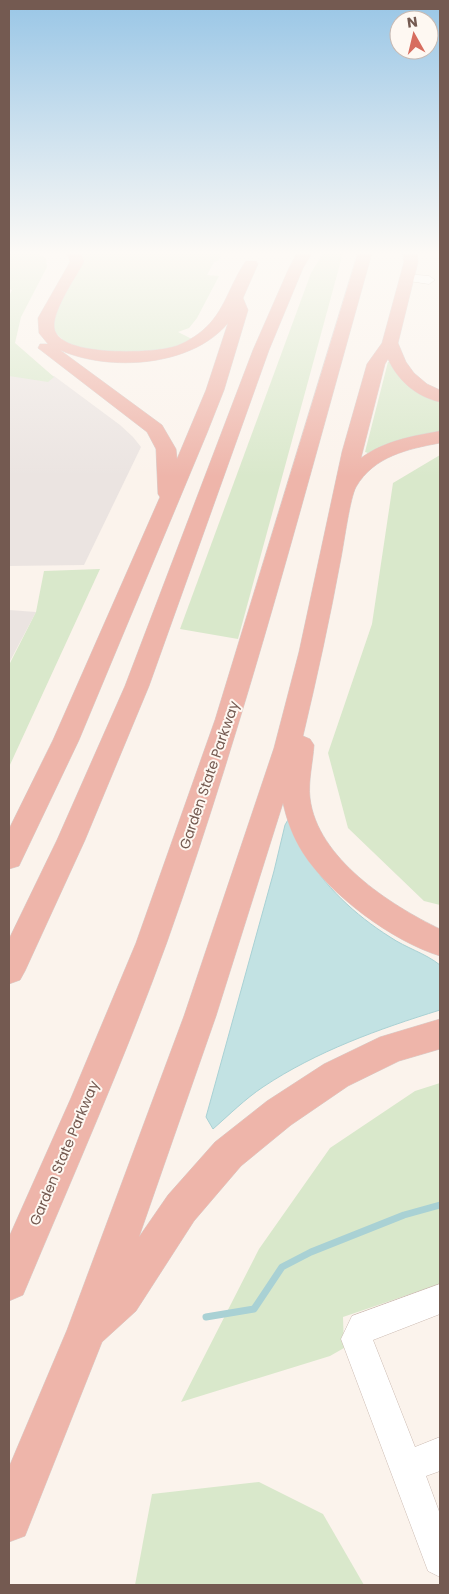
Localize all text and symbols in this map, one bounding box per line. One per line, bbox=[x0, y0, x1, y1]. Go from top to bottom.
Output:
north arrow bbox=[389, 10, 439, 60]
text: N bbox=[406, 11, 419, 33]
street label: Garden State Parkway bbox=[174, 698, 244, 852]
street label: Garden State Parkway bbox=[24, 1077, 104, 1228]

